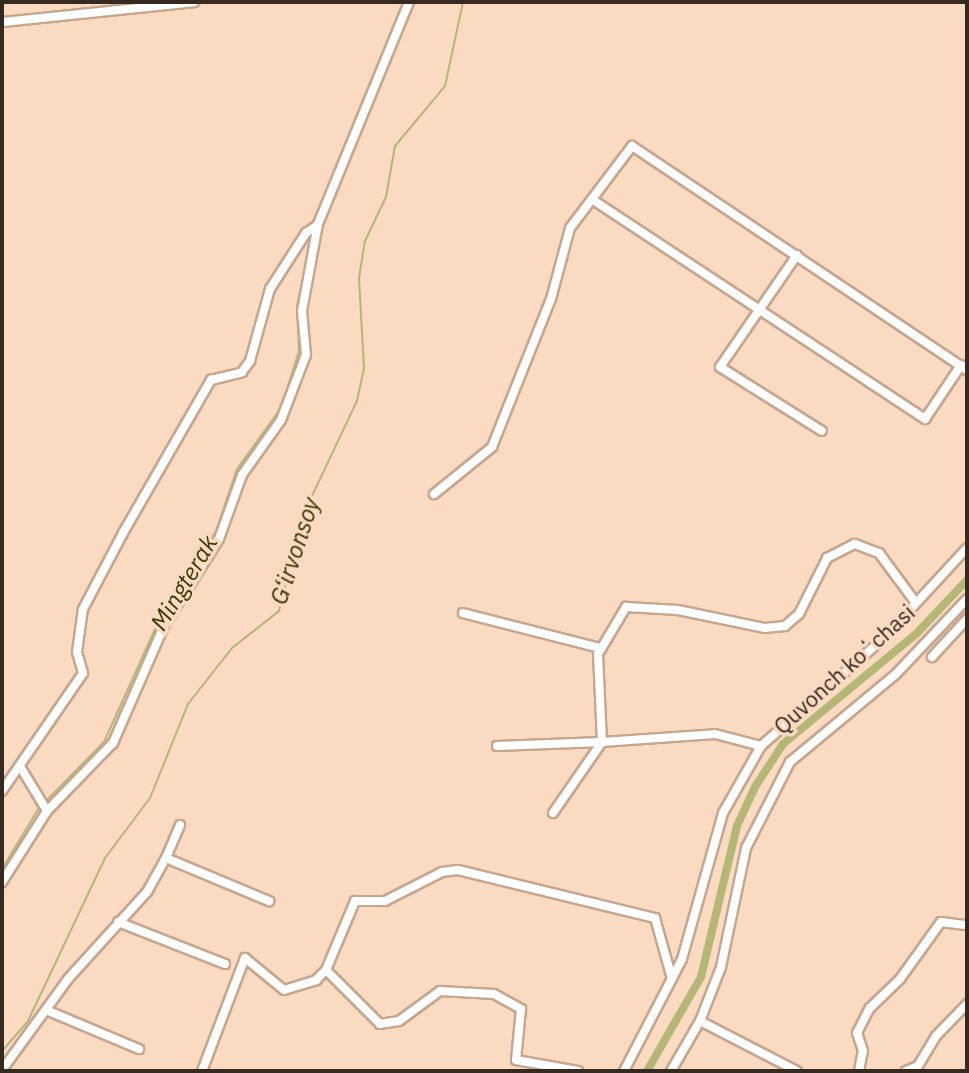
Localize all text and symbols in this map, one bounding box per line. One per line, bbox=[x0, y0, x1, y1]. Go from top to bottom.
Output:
water label: G‘irvonsoy bbox=[264, 494, 326, 608]
water label: Mingterak bbox=[144, 530, 224, 636]
street label: Quvonch koʻchasi bbox=[768, 599, 920, 739]

